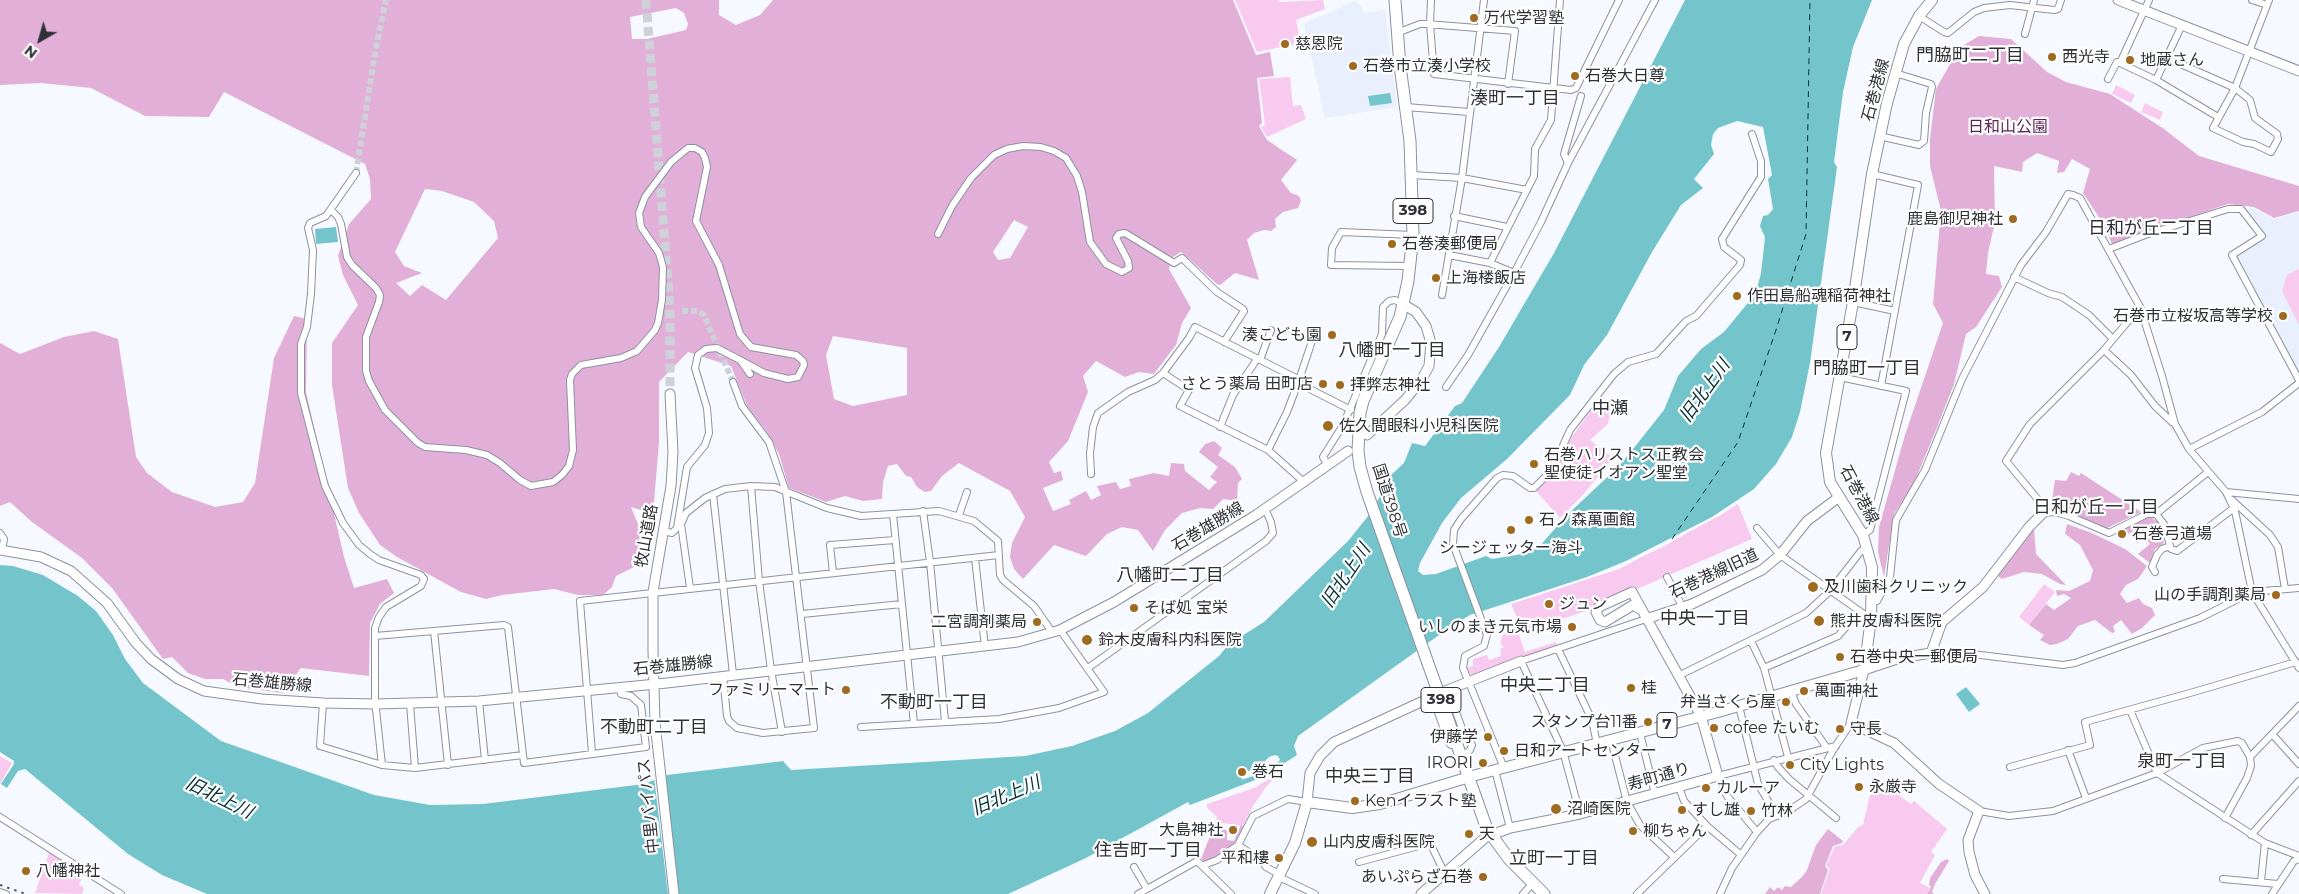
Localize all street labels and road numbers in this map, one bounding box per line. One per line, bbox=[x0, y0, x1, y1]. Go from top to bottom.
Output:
street label: 石巻港線 bbox=[1858, 57, 1894, 123]
road number: 398 bbox=[1393, 198, 1433, 224]
road number: 7 bbox=[1837, 324, 1857, 350]
street label: 国道398号 bbox=[1368, 461, 1410, 541]
street label: 石巻港線 bbox=[1836, 462, 1882, 528]
street label: 石巻雄勝線 bbox=[1169, 498, 1247, 556]
street label: 牧山道路 bbox=[632, 503, 662, 569]
street label: 石巻港線旧道 bbox=[1666, 545, 1762, 603]
street label: 石巻雄勝線 bbox=[632, 652, 714, 680]
street label: 石巻雄勝線 bbox=[231, 670, 313, 696]
road number: 398 bbox=[1421, 688, 1461, 712]
road number: 7 bbox=[1657, 712, 1677, 738]
street label: 中里バイパス bbox=[634, 757, 664, 855]
street label: 寿町通り bbox=[1626, 759, 1692, 795]

